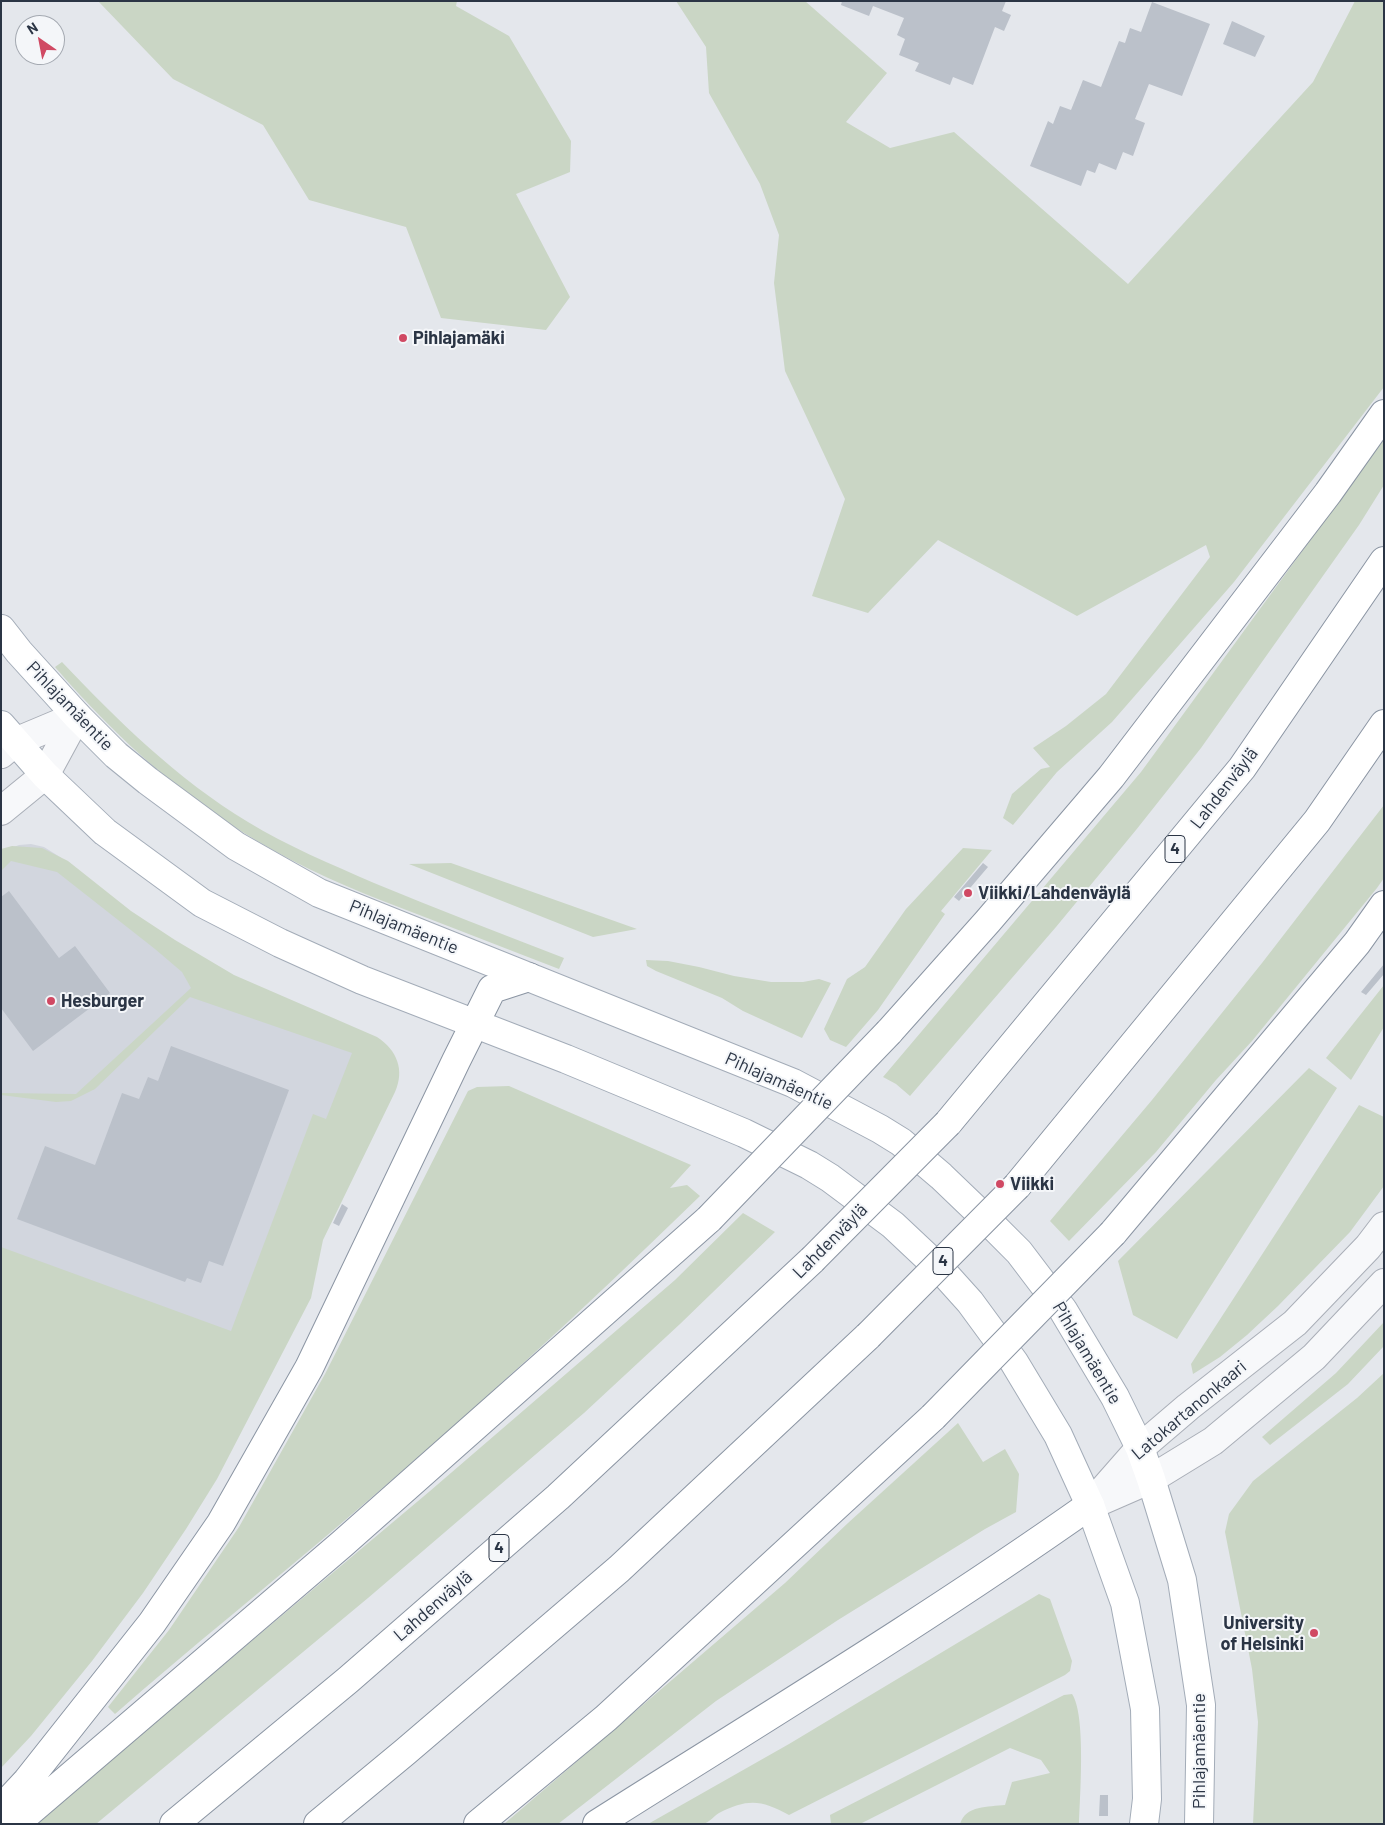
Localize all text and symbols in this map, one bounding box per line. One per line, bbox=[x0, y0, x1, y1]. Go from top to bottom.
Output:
north arrow bbox=[15, 15, 65, 65]
text: N bbox=[24, 18, 41, 38]
place label: Pihlajamäki bbox=[413, 327, 505, 349]
marker: Pihlajamäki bbox=[397, 332, 409, 344]
street label: Pihlajamäentie bbox=[22, 657, 118, 755]
street label: Lahdenväylä bbox=[1186, 743, 1262, 833]
road number: 4 bbox=[1165, 836, 1185, 862]
place label: Viikki/Lahdenväylä bbox=[978, 882, 1131, 904]
marker: Viikki/Lahdenväylä bbox=[962, 887, 974, 899]
street label: Pihlajamäentie bbox=[346, 895, 462, 959]
place label: Hesburger bbox=[61, 990, 144, 1012]
marker: Hesburger bbox=[45, 995, 57, 1007]
street label: Pihlajamäentie bbox=[722, 1048, 836, 1114]
place label: Viikki bbox=[1010, 1173, 1054, 1195]
marker: Viikki bbox=[994, 1178, 1006, 1190]
street label: Lahdenväylä bbox=[788, 1199, 872, 1283]
road number: 4 bbox=[933, 1248, 953, 1274]
street label: Pihlajamäentie bbox=[1048, 1298, 1126, 1408]
street label: Latokartanonkaari bbox=[1127, 1356, 1251, 1464]
road number: 4 bbox=[489, 1535, 509, 1562]
street label: Lahdenväylä bbox=[389, 1566, 477, 1646]
place label: University of Helsinki bbox=[1220, 1612, 1304, 1655]
marker: University of Helsinki bbox=[1308, 1627, 1320, 1639]
street label: Pihlajamäentie bbox=[1188, 1693, 1210, 1809]

